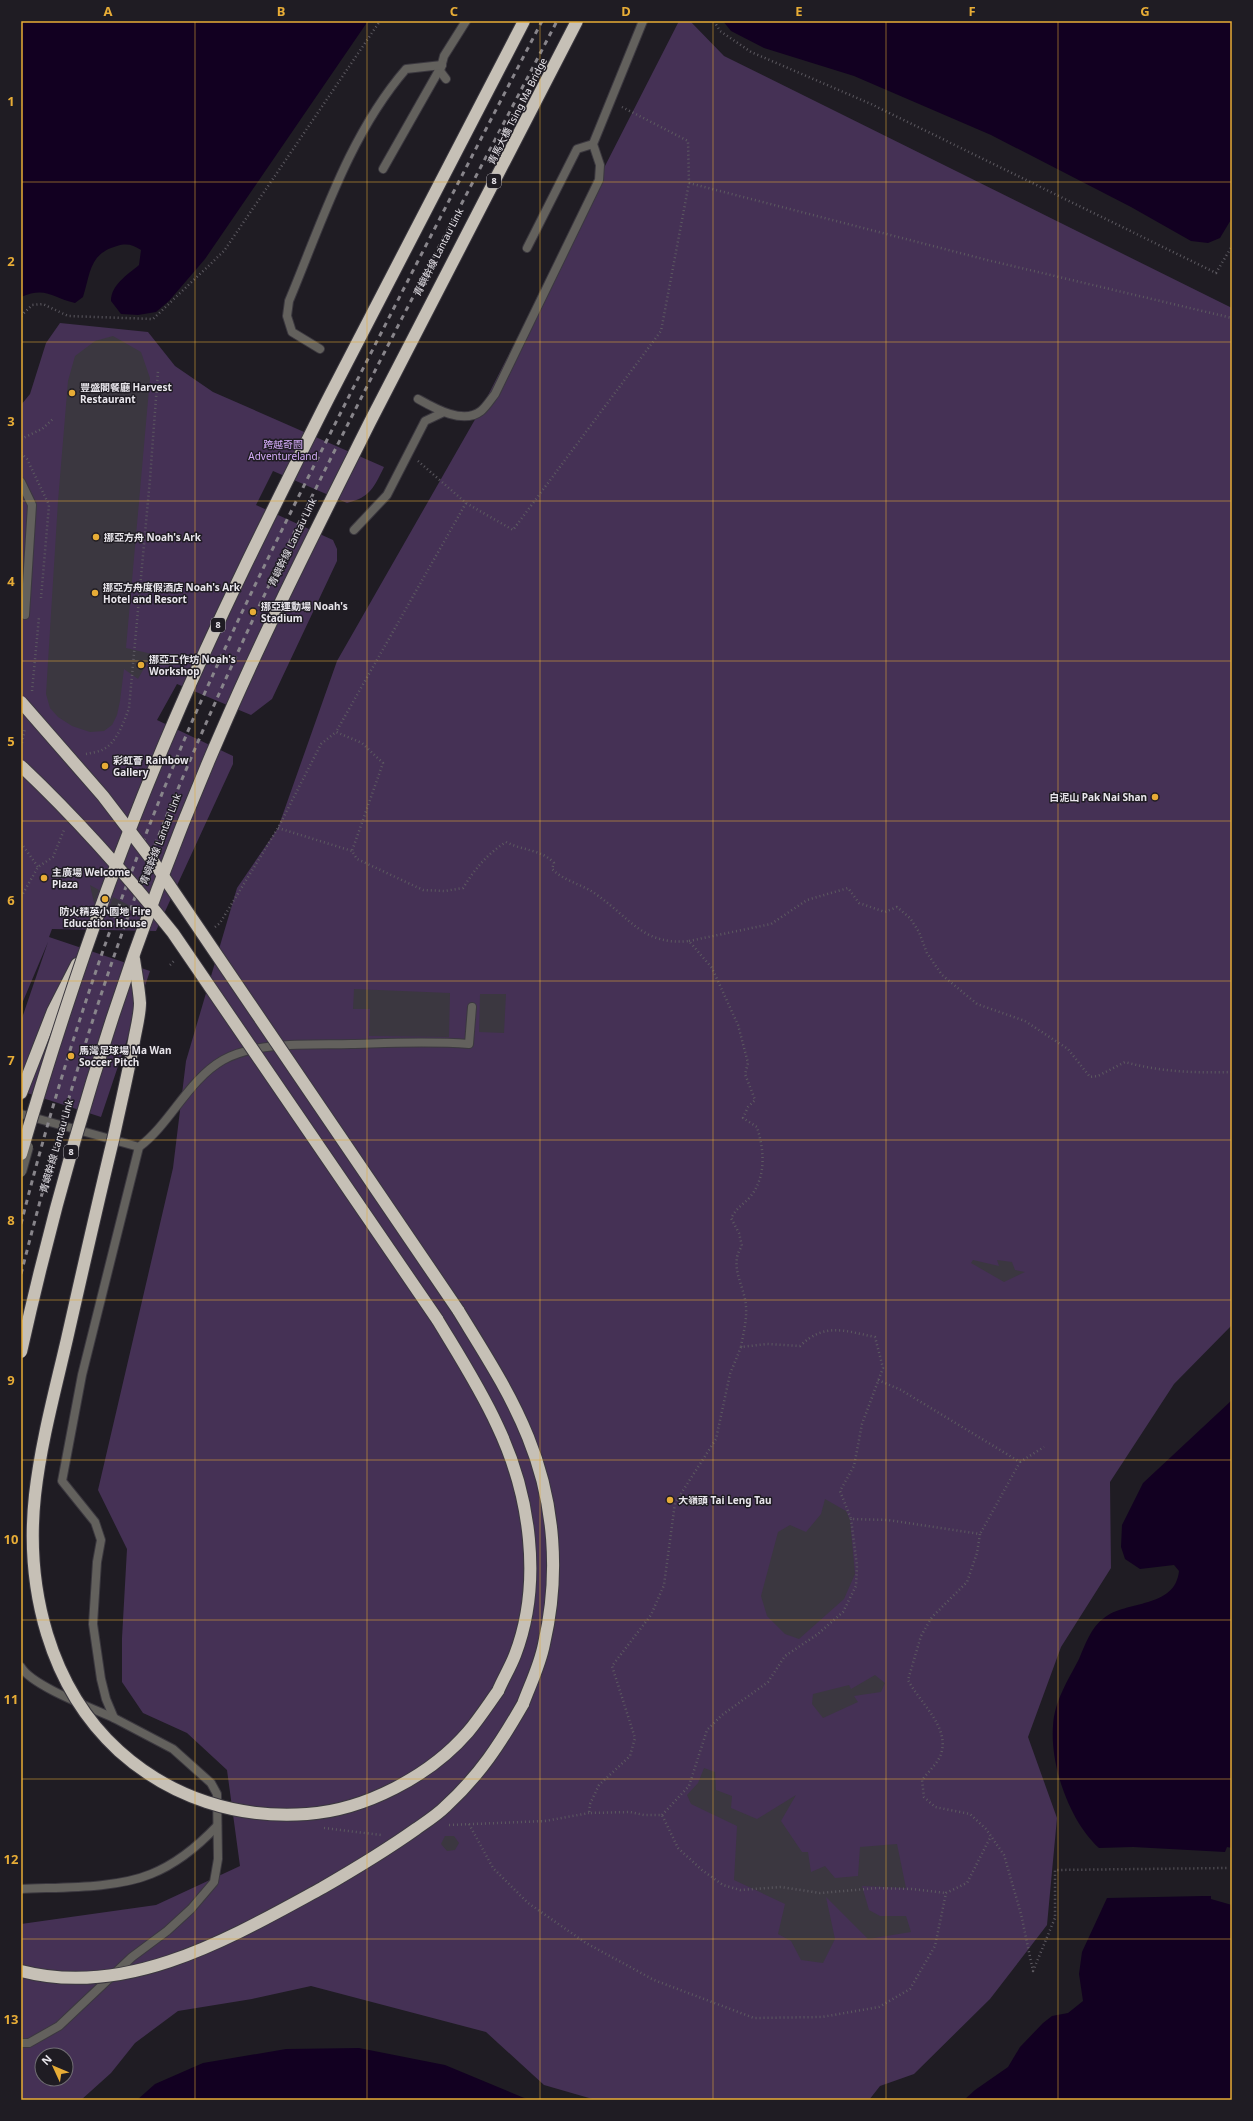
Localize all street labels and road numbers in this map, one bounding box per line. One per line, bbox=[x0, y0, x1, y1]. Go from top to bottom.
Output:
street label: 青馬大橋 Tsing Ma Bridge bbox=[484, 55, 550, 167]
road number: 8 bbox=[487, 174, 501, 188]
street label: 青嶼幹線 Lantau Link bbox=[410, 205, 467, 298]
street label: 青嶼幹線 Lantau Link bbox=[264, 495, 320, 589]
road number: 8 bbox=[211, 618, 225, 632]
street label: 青嶼幹線 Lantau Link bbox=[136, 791, 184, 887]
street label: 青嶼幹線 Lantau Link bbox=[36, 1097, 76, 1195]
road number: 8 bbox=[64, 1145, 78, 1159]

